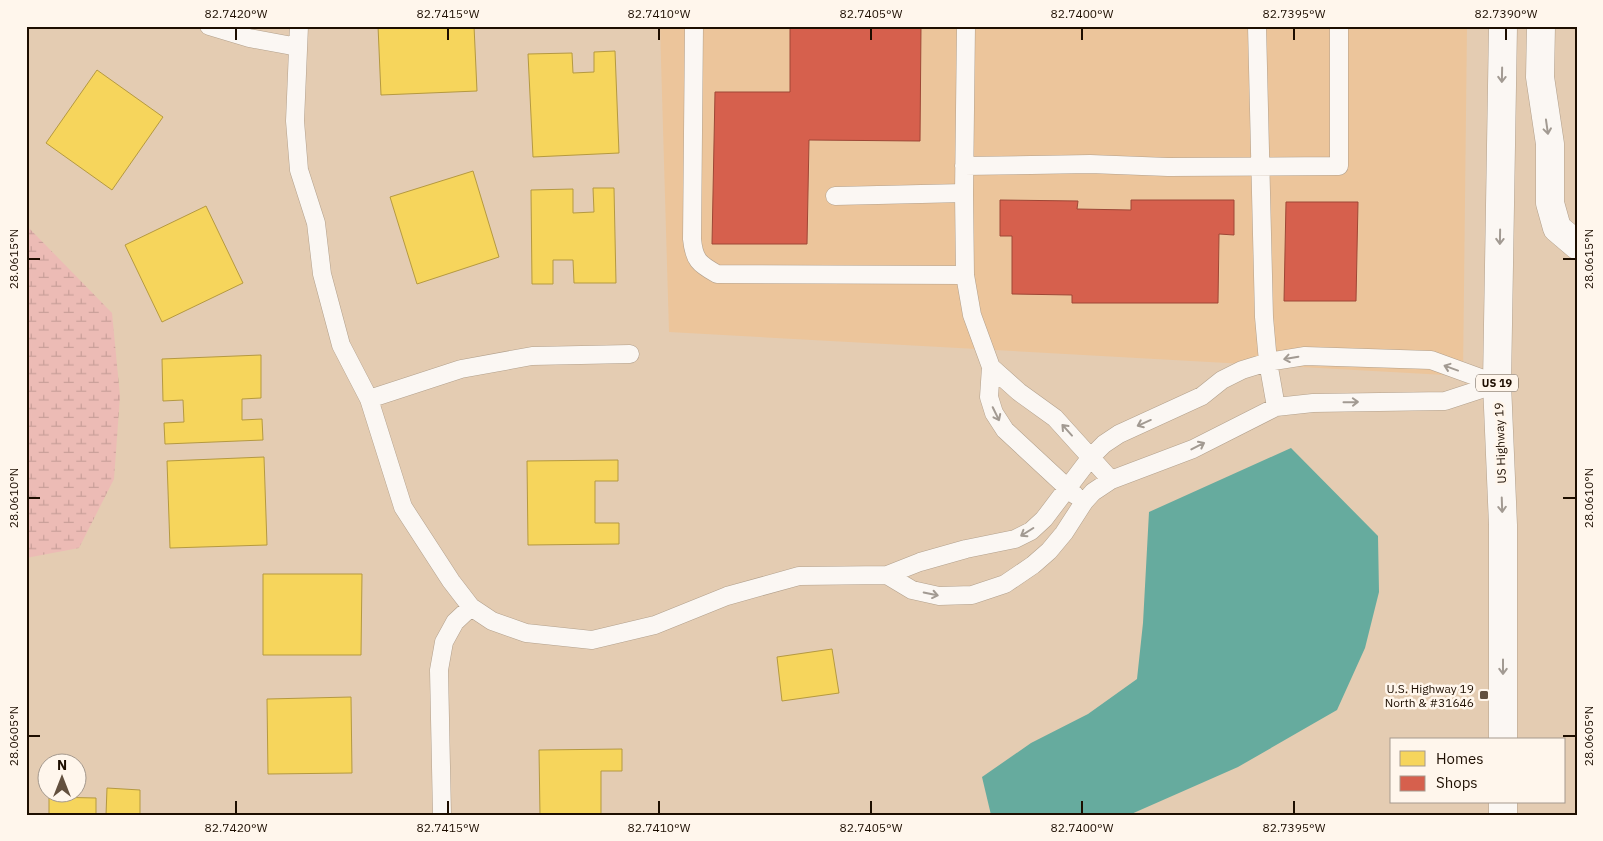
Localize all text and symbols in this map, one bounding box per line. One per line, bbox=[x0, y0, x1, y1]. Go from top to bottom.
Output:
text: 82.7420°W bbox=[205, 6, 268, 21]
text: 82.7415°W bbox=[417, 6, 480, 21]
text: 82.7410°W bbox=[628, 6, 691, 21]
text: 82.7405°W bbox=[840, 6, 903, 21]
text: 82.7400°W bbox=[1051, 6, 1114, 21]
text: 82.7395°W bbox=[1263, 6, 1326, 21]
text: 82.7390°W bbox=[1475, 6, 1538, 21]
one-way arrow bbox=[1497, 66, 1507, 83]
one-way arrow bbox=[1543, 119, 1553, 135]
text: 28.0615°N bbox=[6, 229, 21, 289]
one-way arrow bbox=[1495, 229, 1504, 245]
text: 28.0615°N bbox=[1581, 229, 1596, 289]
one-way arrow bbox=[1283, 354, 1299, 364]
one-way arrow bbox=[1444, 363, 1460, 372]
road number: US 19 bbox=[1476, 374, 1518, 392]
one-way arrow bbox=[1343, 398, 1359, 407]
street label: US Highway 19 bbox=[1491, 402, 1509, 484]
one-way arrow bbox=[991, 407, 1001, 422]
one-way arrow bbox=[1137, 419, 1152, 428]
one-way arrow bbox=[1061, 424, 1073, 437]
one-way arrow bbox=[1190, 441, 1205, 450]
text: 28.0610°N bbox=[6, 468, 21, 528]
text: 28.0610°N bbox=[1581, 468, 1596, 528]
one-way arrow bbox=[1498, 497, 1507, 513]
one-way arrow bbox=[1021, 527, 1035, 537]
one-way arrow bbox=[923, 590, 939, 600]
one-way arrow bbox=[1498, 659, 1508, 675]
place label: U.S. Highway 19 North & #31646 bbox=[1385, 681, 1474, 710]
marker: U.S. Highway 19 North & #31646 bbox=[1478, 689, 1490, 701]
text: 28.0605°N bbox=[6, 706, 21, 766]
text: 28.0605°N bbox=[1581, 706, 1596, 766]
legend bbox=[1390, 738, 1566, 804]
text: Homes bbox=[1436, 749, 1484, 768]
north arrow bbox=[38, 754, 88, 804]
text: N bbox=[57, 756, 67, 774]
text: Shops bbox=[1436, 773, 1478, 792]
text: 82.7420°W bbox=[205, 820, 268, 835]
text: 82.7415°W bbox=[417, 820, 480, 835]
text: 82.7410°W bbox=[628, 820, 691, 835]
text: 82.7405°W bbox=[840, 820, 903, 835]
text: 82.7400°W bbox=[1051, 820, 1114, 835]
text: 82.7395°W bbox=[1263, 820, 1326, 835]

